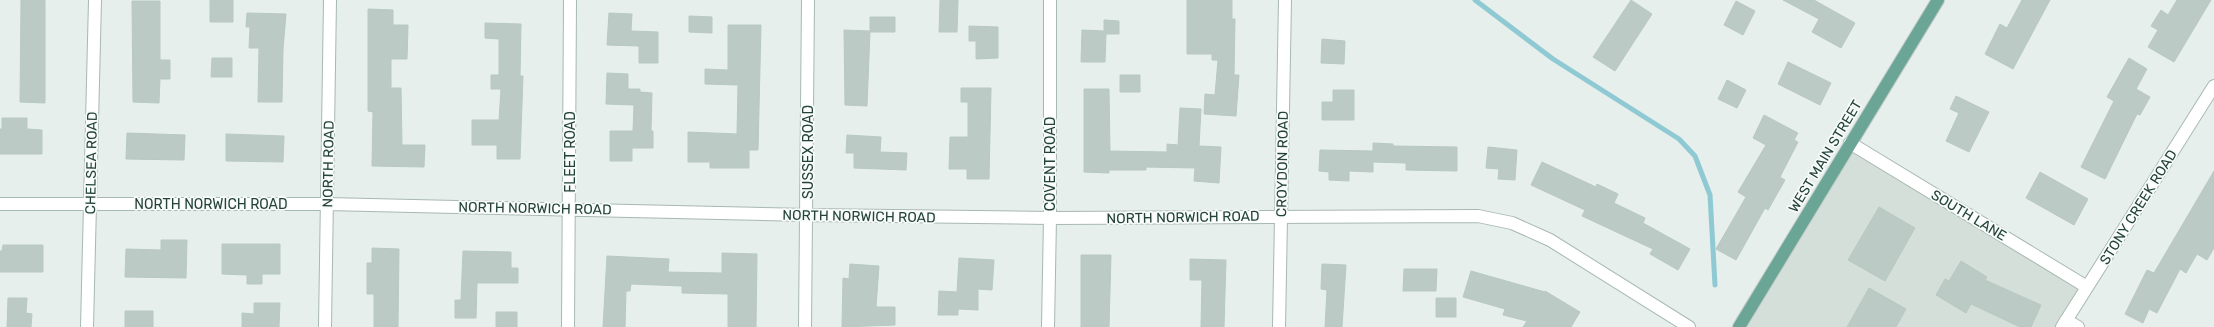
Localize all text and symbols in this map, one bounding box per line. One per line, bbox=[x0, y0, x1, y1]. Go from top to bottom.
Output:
street label: WEST MAIN STREET bbox=[1785, 97, 1866, 215]
street label: SUSSEX ROAD bbox=[800, 105, 817, 199]
street label: CHELSEA ROAD bbox=[82, 111, 101, 215]
street label: FLEET ROAD bbox=[562, 111, 579, 193]
street label: CROYDON ROAD bbox=[1273, 111, 1292, 217]
street label: COVENT ROAD bbox=[1042, 117, 1059, 211]
street label: NORTH ROAD bbox=[319, 120, 338, 208]
street label: STONY CREEK ROAD bbox=[2096, 147, 2181, 268]
street label: SOUTH LANE bbox=[1928, 186, 2010, 245]
street label: NORTH NORWICH ROAD bbox=[134, 196, 288, 213]
street label: NORTH NORWICH ROAD bbox=[458, 199, 612, 218]
street label: NORTH NORWICH ROAD bbox=[782, 207, 936, 226]
street label: NORTH NORWICH ROAD bbox=[1106, 208, 1260, 227]

